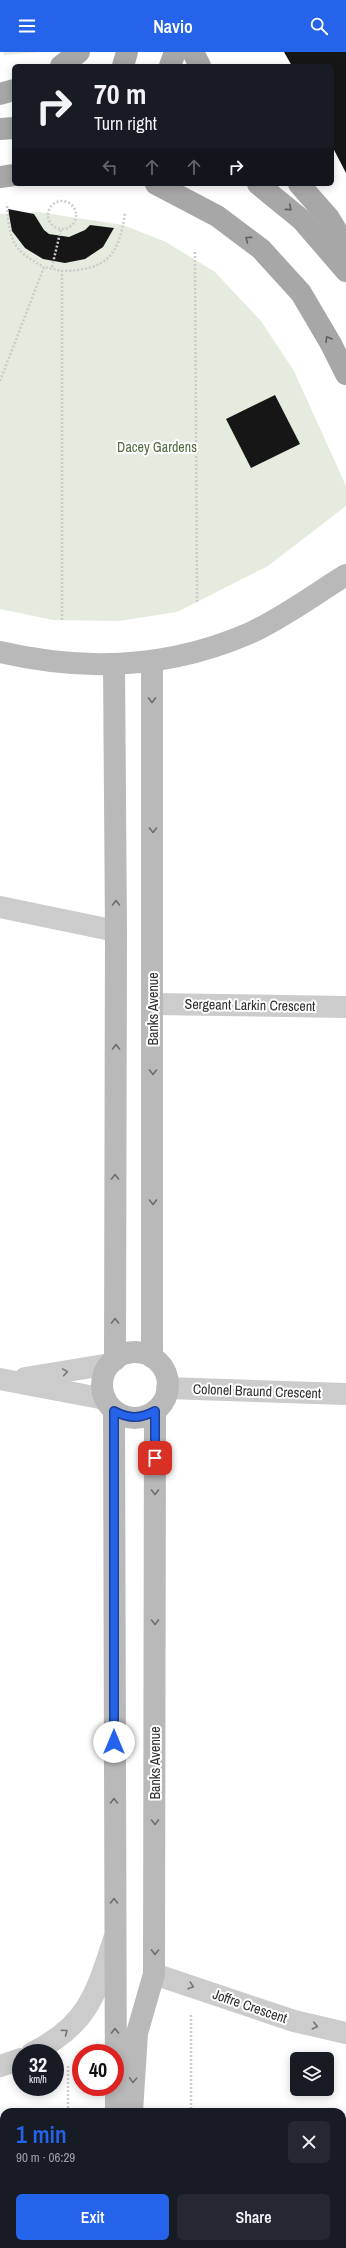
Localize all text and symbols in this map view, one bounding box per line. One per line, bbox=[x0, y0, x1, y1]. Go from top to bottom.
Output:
text: Navio bbox=[153, 14, 193, 39]
icon: menu bbox=[16, 15, 38, 37]
icon: search bbox=[308, 15, 330, 37]
text: 70 m bbox=[94, 75, 146, 113]
icon: right bbox=[28, 80, 80, 132]
text: Turn right bbox=[94, 111, 157, 136]
icon: left bbox=[99, 156, 121, 178]
icon: ahead bbox=[141, 156, 163, 178]
icon: ahead bbox=[183, 156, 205, 178]
icon: right bbox=[225, 156, 247, 178]
one-way arrow bbox=[284, 204, 291, 211]
one-way arrow bbox=[245, 237, 252, 244]
one-way arrow bbox=[326, 336, 333, 343]
park label: Dacey Gardens bbox=[117, 438, 197, 456]
one-way arrow bbox=[148, 697, 156, 703]
one-way arrow bbox=[149, 827, 157, 833]
one-way arrow bbox=[112, 900, 120, 906]
street label: Banks Avenue bbox=[144, 972, 162, 1046]
street label: Sergeant Larkin Crescent bbox=[184, 995, 316, 1015]
one-way arrow bbox=[112, 1044, 120, 1050]
one-way arrow bbox=[149, 1069, 157, 1075]
one-way arrow bbox=[111, 1174, 119, 1180]
one-way arrow bbox=[149, 1199, 157, 1205]
one-way arrow bbox=[111, 1318, 119, 1324]
one-way arrow bbox=[62, 1368, 68, 1376]
street label: Colonel Braund Crescent bbox=[193, 1380, 321, 1402]
pin bbox=[138, 1441, 172, 1475]
icon: arrive bbox=[144, 1447, 166, 1469]
one-way arrow bbox=[151, 1489, 159, 1495]
one-way arrow bbox=[151, 1619, 159, 1625]
position arrow bbox=[93, 1721, 135, 1763]
street label: Banks Avenue bbox=[146, 1726, 164, 1800]
one-way arrow bbox=[110, 1798, 118, 1804]
one-way arrow bbox=[151, 1819, 159, 1825]
one-way arrow bbox=[110, 1898, 118, 1904]
one-way arrow bbox=[151, 1949, 159, 1955]
one-way arrow bbox=[188, 1981, 195, 1990]
street label: Joffre Crescent bbox=[210, 1985, 290, 2027]
one-way arrow bbox=[312, 2021, 318, 2029]
one-way arrow bbox=[111, 2028, 119, 2034]
one-way arrow bbox=[61, 2030, 68, 2037]
speed limit sign: 40 bbox=[72, 2044, 124, 2096]
text: 32 bbox=[29, 2051, 47, 2078]
map controls bbox=[290, 2052, 334, 2096]
button: layers bbox=[290, 2052, 334, 2096]
text: km/h bbox=[29, 2073, 47, 2086]
one-way arrow bbox=[128, 2077, 137, 2083]
text: 1 min bbox=[16, 2118, 67, 2150]
button: close bbox=[288, 2121, 330, 2163]
text: 90 m · 06:29 bbox=[16, 2149, 75, 2166]
button: Exit bbox=[16, 2194, 169, 2240]
button: Share bbox=[177, 2194, 330, 2240]

